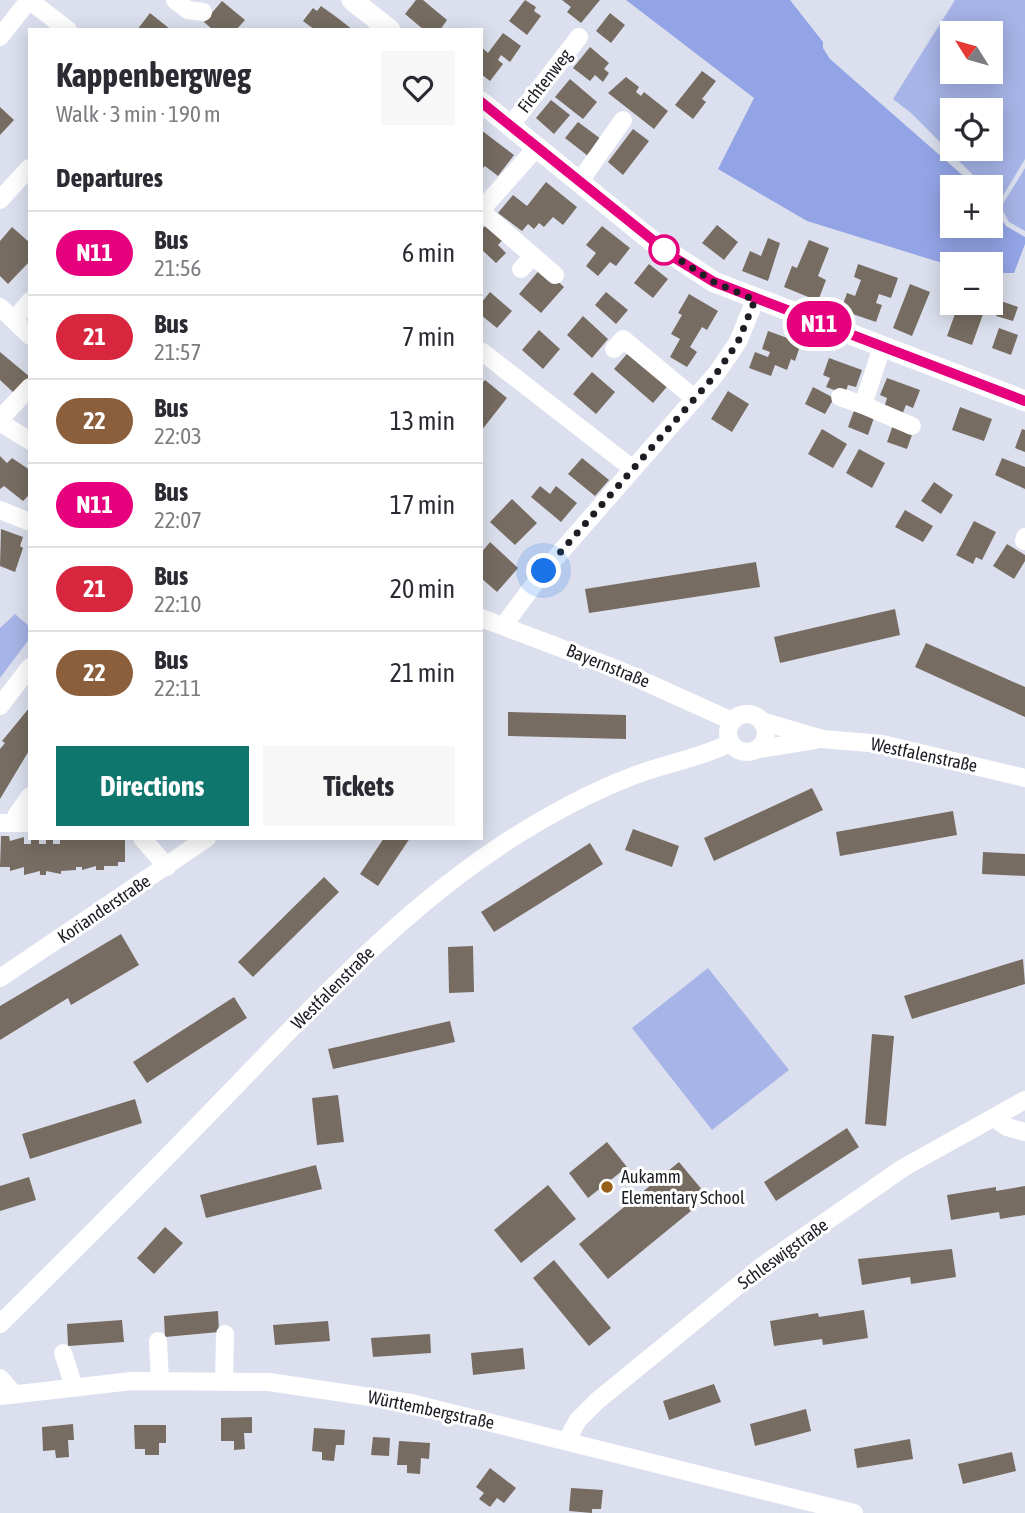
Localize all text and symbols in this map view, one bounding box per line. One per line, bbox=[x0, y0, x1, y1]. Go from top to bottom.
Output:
north arrow bbox=[940, 21, 1003, 84]
map controls bbox=[940, 21, 1003, 315]
street label: Fichtenweg bbox=[513, 44, 576, 117]
button: heart bbox=[381, 51, 455, 125]
text: Kappenbergweg bbox=[56, 56, 251, 94]
button: locate bbox=[940, 98, 1003, 161]
text: Walk · 3 min · 190 m bbox=[56, 101, 220, 127]
text: Departures bbox=[56, 163, 163, 193]
button: + bbox=[940, 175, 1003, 238]
text: Bus bbox=[154, 225, 188, 255]
unlabelled marker bbox=[649, 235, 679, 265]
text: 6 min bbox=[402, 238, 455, 268]
text: N11 bbox=[76, 239, 113, 266]
button: − bbox=[940, 252, 1003, 315]
text: 21:56 bbox=[154, 255, 201, 281]
line badge: N11 bbox=[779, 301, 859, 347]
text: Bus bbox=[154, 309, 188, 339]
text: N11 bbox=[801, 310, 837, 337]
text: 7 min bbox=[402, 322, 455, 352]
text: 21 bbox=[83, 323, 106, 350]
text: 21:57 bbox=[154, 339, 201, 365]
text: Bus bbox=[154, 393, 188, 423]
text: 13 min bbox=[390, 406, 455, 436]
text: 22 bbox=[83, 407, 106, 434]
text: 22:03 bbox=[154, 423, 202, 449]
text: Bus bbox=[154, 477, 188, 507]
text: 17 min bbox=[390, 490, 455, 520]
text: N11 bbox=[76, 491, 113, 518]
text: 22:07 bbox=[154, 507, 202, 533]
your location bbox=[526, 553, 561, 588]
text: Bus bbox=[154, 561, 188, 591]
text: 20 min bbox=[390, 574, 455, 604]
text: 21 bbox=[83, 575, 106, 602]
text: 22:10 bbox=[154, 591, 201, 617]
street label: Bayernstraße bbox=[564, 639, 653, 692]
text: Bus bbox=[154, 645, 188, 675]
text: 21 min bbox=[390, 658, 455, 688]
text: 22 bbox=[83, 659, 106, 686]
text: 22:11 bbox=[154, 675, 201, 701]
street label: Westfalenstraße bbox=[869, 733, 979, 776]
button: Directions bbox=[56, 746, 249, 826]
button: Tickets bbox=[263, 746, 455, 826]
street label: Korianderstraße bbox=[54, 870, 154, 947]
street label: Westfalenstraße bbox=[287, 942, 378, 1033]
place label: Aukamm Elementary School bbox=[621, 1166, 745, 1208]
marker: Aukamm Elementary School bbox=[599, 1179, 615, 1195]
street label: Schleswigstraße bbox=[734, 1214, 832, 1293]
street label: Württembergstraße bbox=[366, 1386, 496, 1433]

